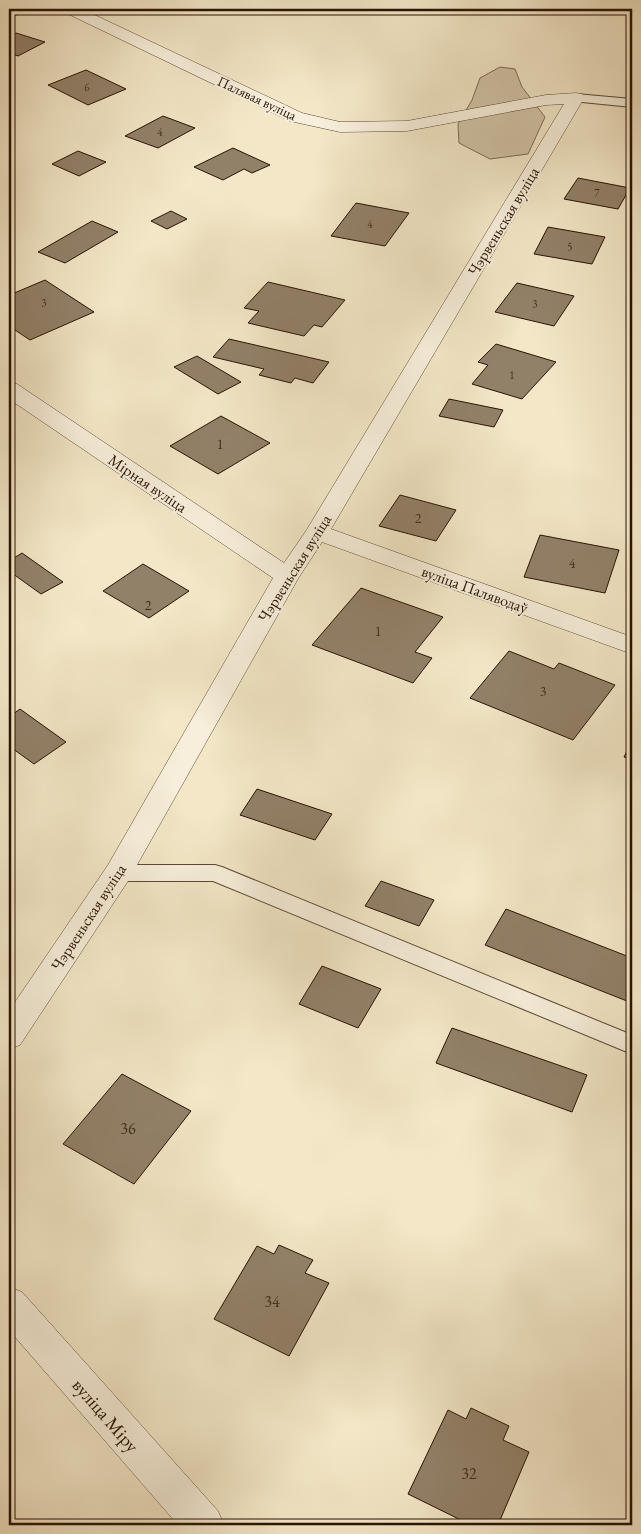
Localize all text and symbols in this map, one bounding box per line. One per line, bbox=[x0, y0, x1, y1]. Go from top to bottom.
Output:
street label: Палявая вуліца bbox=[215, 72, 300, 124]
house number: 6 bbox=[84, 80, 90, 94]
house number: 4 bbox=[157, 125, 163, 139]
street label: Чэрвеньская вуліца bbox=[463, 162, 544, 280]
house number: 7 bbox=[594, 186, 600, 200]
house number: 4 bbox=[367, 217, 373, 231]
house number: 5 bbox=[567, 239, 573, 253]
house number: 3 bbox=[41, 296, 47, 310]
house number: 3 bbox=[532, 297, 538, 311]
house number: 1 bbox=[509, 368, 515, 382]
house number: 1 bbox=[217, 435, 223, 453]
street label: Мірная вуліца bbox=[104, 449, 192, 518]
house number: 2 bbox=[415, 509, 422, 527]
street label: Чэрвеньская вуліца bbox=[253, 510, 336, 626]
house number: 4 bbox=[569, 554, 576, 572]
street label: вуліца Паляводаў bbox=[419, 560, 532, 619]
house number: 2 bbox=[145, 596, 152, 614]
house number: 1 bbox=[375, 622, 381, 640]
house number: 3 bbox=[540, 682, 547, 700]
street label: Чэрвеньская вуліца bbox=[46, 859, 131, 975]
house number: 36 bbox=[120, 1118, 136, 1139]
house number: 34 bbox=[264, 1291, 280, 1312]
street label: вуліца Міру bbox=[67, 1373, 145, 1458]
house number: 32 bbox=[461, 1463, 477, 1484]

